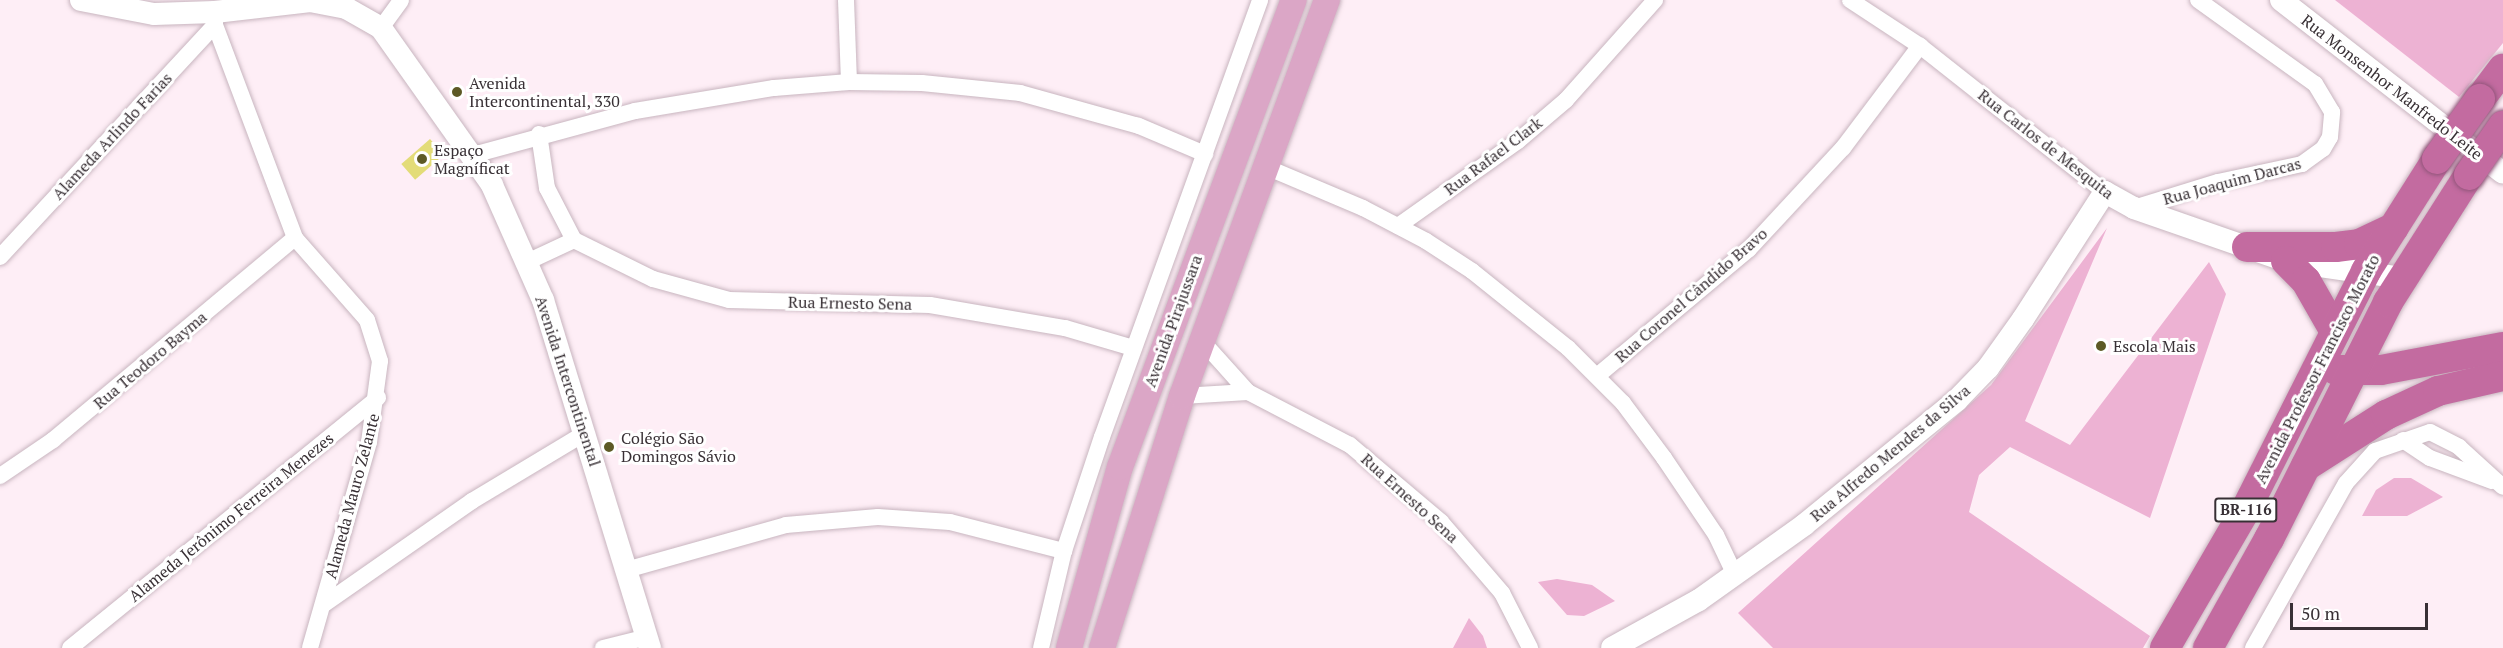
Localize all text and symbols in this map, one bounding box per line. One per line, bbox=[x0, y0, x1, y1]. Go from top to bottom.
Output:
street label: Rua Monsenhor Manfredo Leite bbox=[2298, 10, 2486, 164]
street label: Alameda Arlindo Farias bbox=[48, 68, 176, 204]
place label: Avenida Intercontinental, 330 bbox=[469, 73, 620, 111]
marker: Avenida Intercontinental, 330 bbox=[450, 85, 464, 99]
street label: Rua Carlos de Mesquita bbox=[1974, 85, 2118, 203]
street label: Rua Rafael Clark bbox=[1440, 113, 1546, 199]
place label: Espaço Magníficat bbox=[434, 140, 510, 178]
marker: Espaço Magníficat bbox=[415, 152, 429, 166]
street label: Rua Joaquim Darcas bbox=[2161, 153, 2303, 209]
street label: Rua Coronel Cândido Bravo bbox=[1611, 224, 1771, 366]
street label: Avenida Professor Francisco Morato bbox=[2251, 251, 2383, 487]
street label: Avenida Pirajussara bbox=[1140, 252, 1206, 390]
street label: Rua Ernesto Sena bbox=[788, 292, 912, 314]
street label: Avenida Intercontinental bbox=[531, 293, 605, 469]
street label: Rua Teodoro Bayma bbox=[90, 307, 210, 413]
place label: Escola Mais bbox=[2113, 336, 2196, 356]
marker: Escola Mais bbox=[2094, 339, 2108, 353]
street label: Rua Alfredo Mendes da Silva bbox=[1806, 380, 1974, 526]
street label: Alameda Mauro Zelante bbox=[321, 411, 383, 581]
street label: Alameda Jerônimo Ferreira Menezes bbox=[125, 428, 337, 606]
place label: Colégio São Domingos Sávio bbox=[621, 428, 736, 466]
marker: Colégio São Domingos Sávio bbox=[602, 440, 616, 454]
street label: Rua Ernesto Sena bbox=[1357, 449, 1463, 547]
road number: BR-116 bbox=[2213, 498, 2279, 522]
scale bar bbox=[2293, 591, 2431, 629]
text: 50 m bbox=[2301, 601, 2340, 625]

